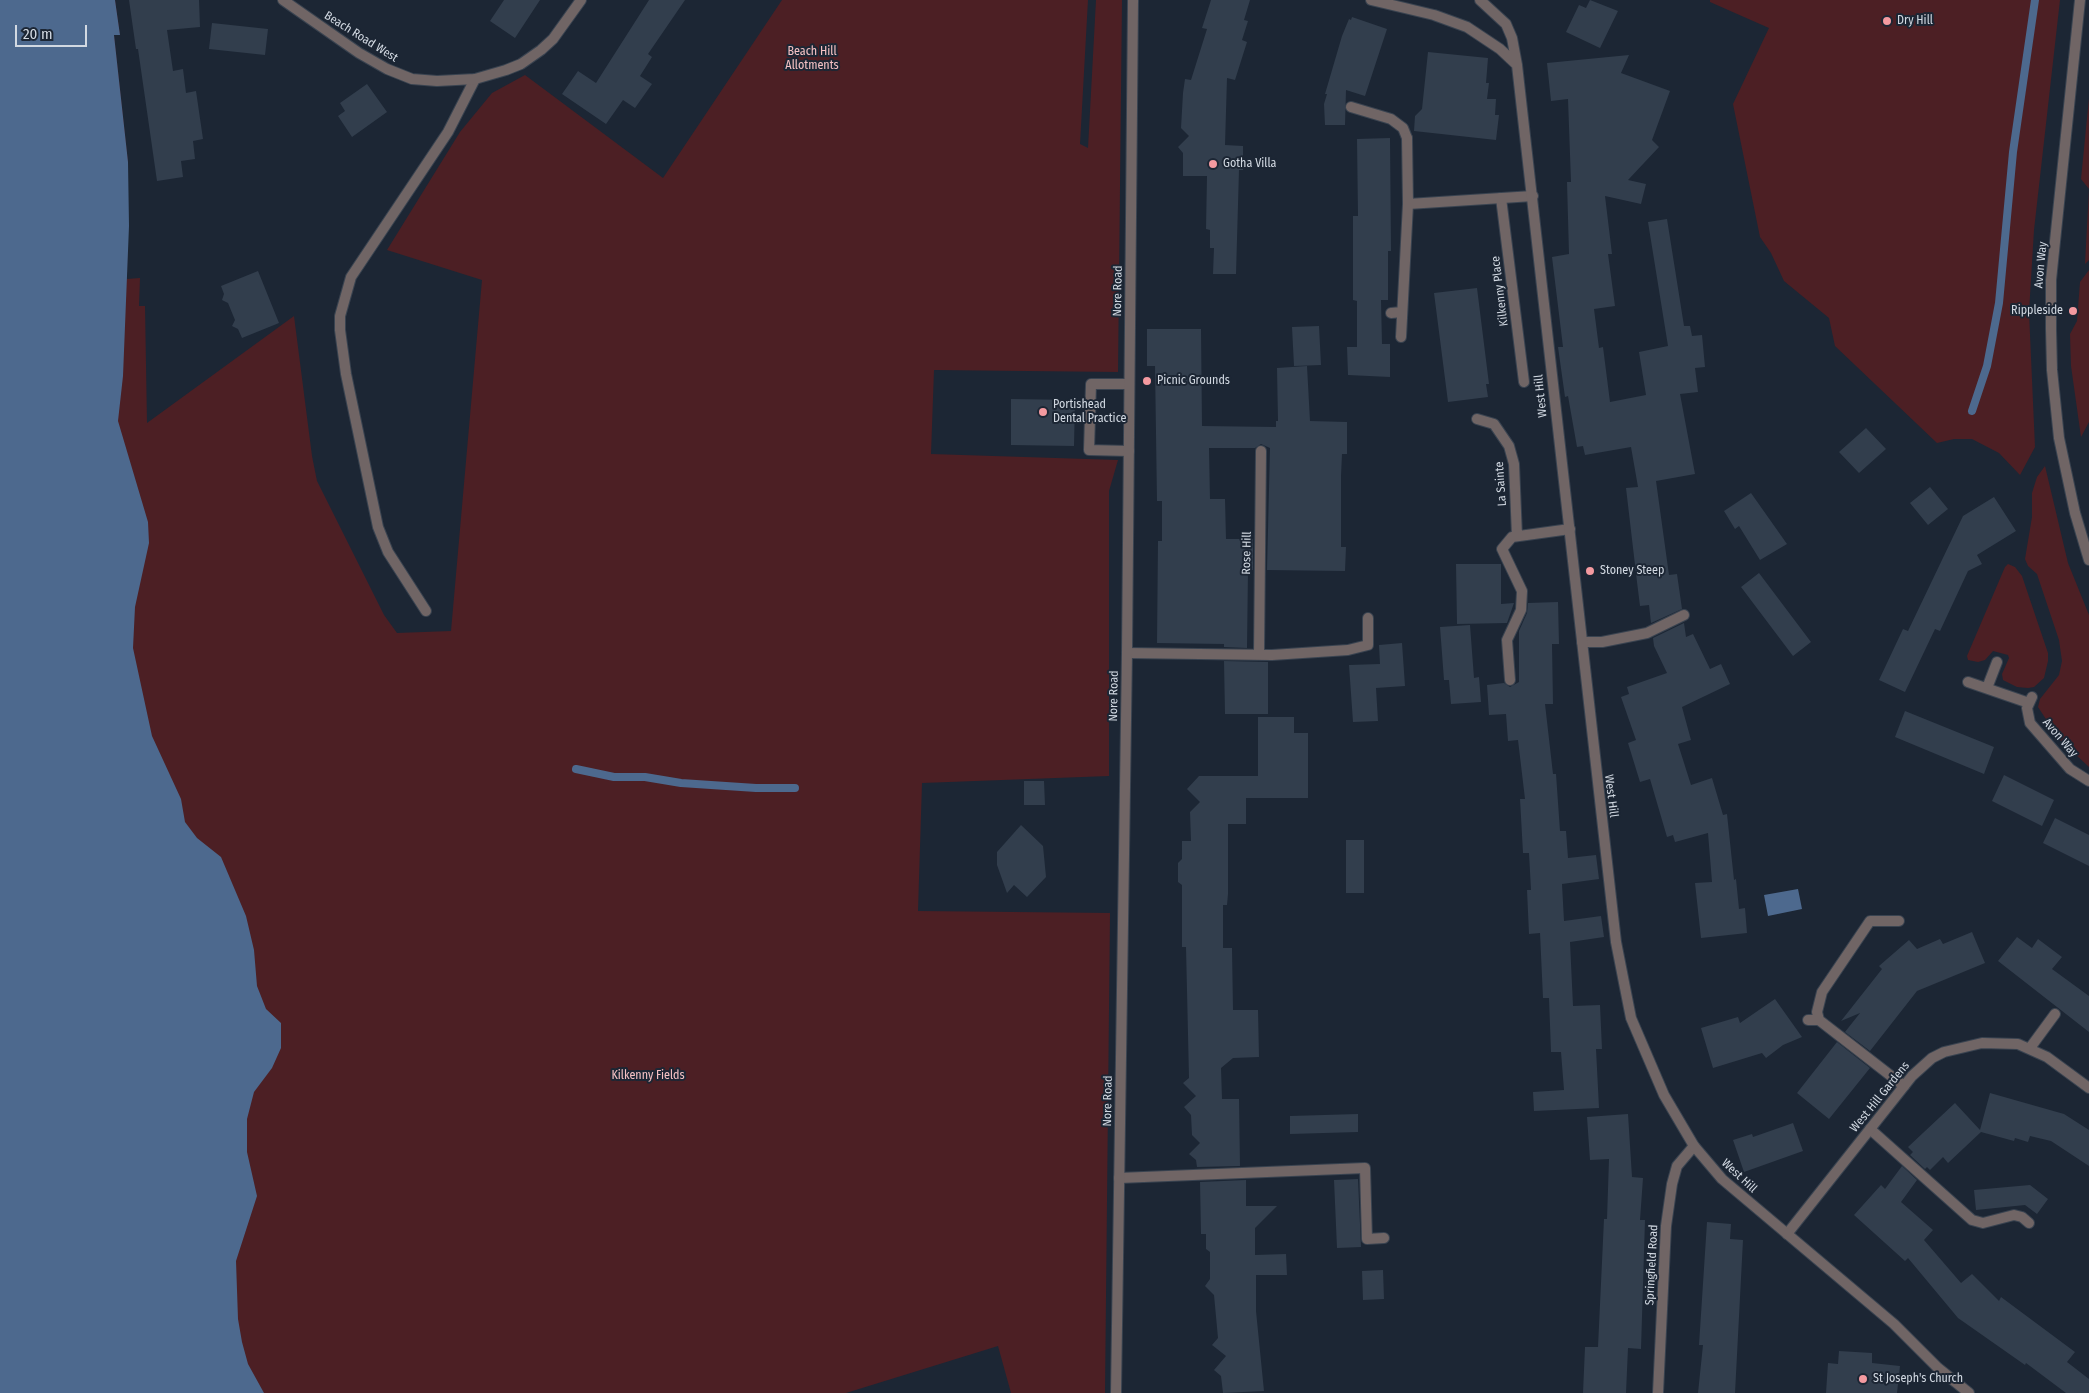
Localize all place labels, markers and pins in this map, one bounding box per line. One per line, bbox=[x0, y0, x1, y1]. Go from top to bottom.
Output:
place label: Dry Hill bbox=[1897, 14, 1933, 28]
marker: Dry Hill bbox=[1881, 15, 1893, 27]
place label: Gotha Villa bbox=[1223, 157, 1276, 171]
marker: Gotha Villa bbox=[1207, 158, 1219, 170]
place label: Rippleside bbox=[2011, 304, 2063, 318]
marker: Rippleside bbox=[2067, 305, 2079, 317]
place label: Picnic Grounds bbox=[1157, 374, 1230, 388]
marker: Picnic Grounds bbox=[1141, 375, 1153, 387]
place label: Portishead Dental Practice bbox=[1053, 398, 1126, 426]
marker: Portishead Dental Practice bbox=[1037, 406, 1049, 418]
place label: Stoney Steep bbox=[1600, 564, 1664, 578]
marker: Stoney Steep bbox=[1584, 565, 1596, 577]
place label: St Joseph's Church bbox=[1873, 1372, 1963, 1386]
marker: St Joseph's Church bbox=[1857, 1373, 1869, 1385]

